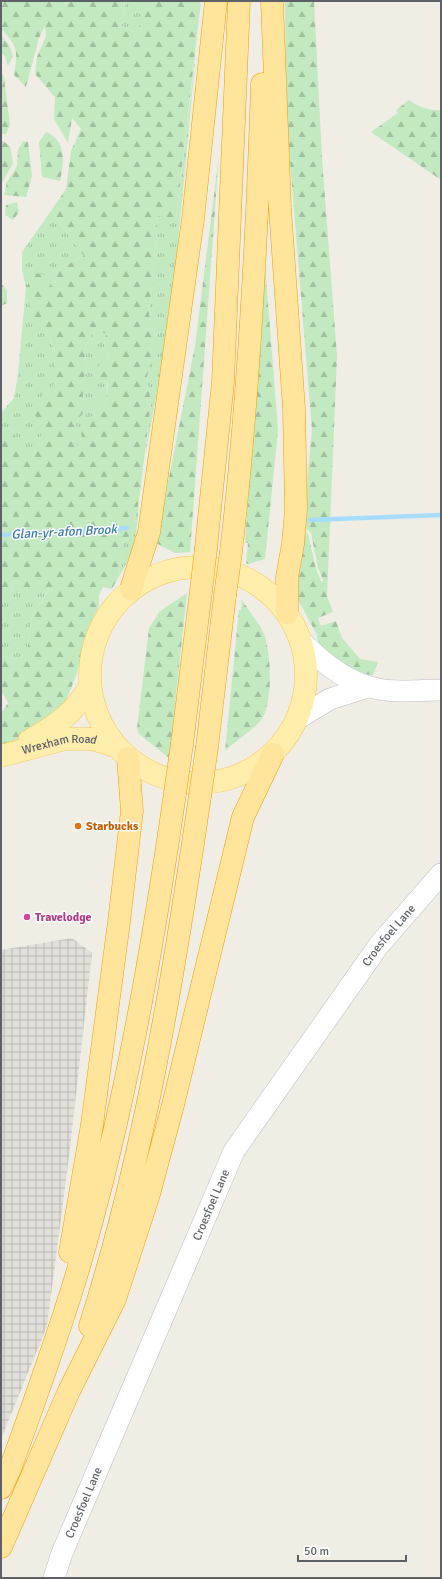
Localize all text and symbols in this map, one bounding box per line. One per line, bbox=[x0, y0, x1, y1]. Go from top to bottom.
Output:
water label: Glan-yr-afon Brook bbox=[11, 521, 119, 543]
street label: Wrexham Road bbox=[20, 731, 99, 758]
place label: Starbucks bbox=[86, 819, 139, 834]
marker: Starbucks bbox=[73, 821, 83, 831]
street label: Croesfoel Lane bbox=[359, 901, 419, 970]
place label: Travelodge bbox=[35, 910, 92, 925]
marker: Travelodge bbox=[22, 912, 32, 922]
street label: Croesfoel Lane bbox=[190, 1167, 233, 1243]
street label: Croesfoel Lane bbox=[62, 1465, 106, 1541]
scale bar bbox=[298, 1537, 406, 1563]
text: 50 m bbox=[304, 1544, 329, 1559]

